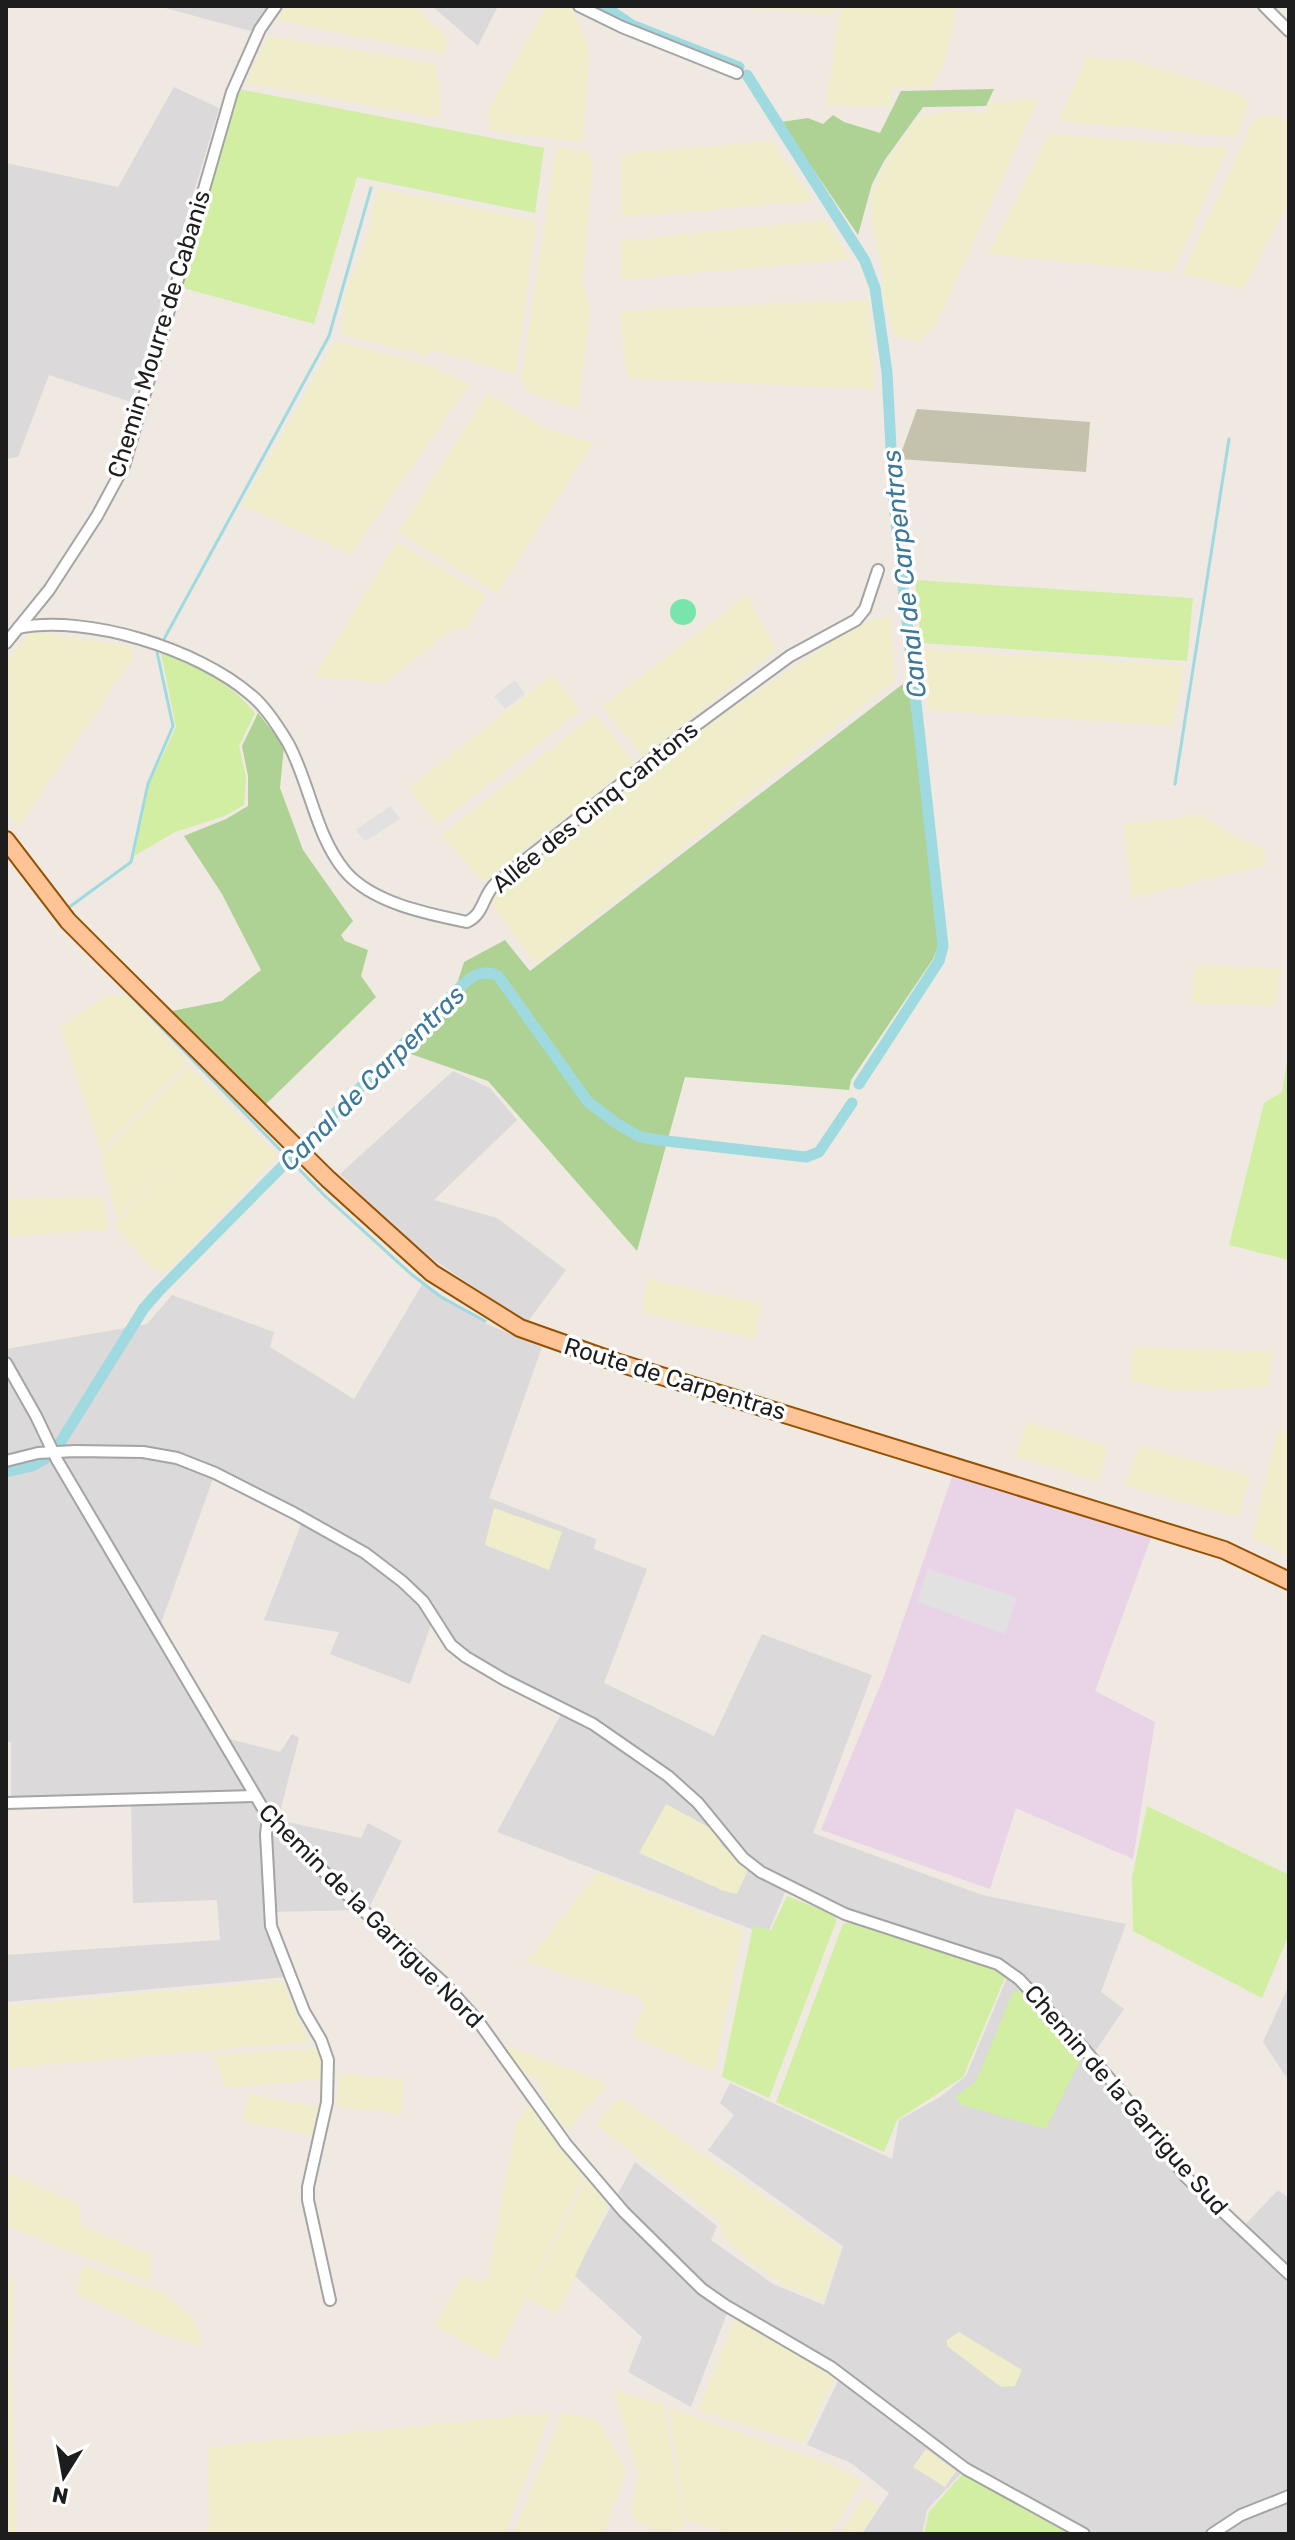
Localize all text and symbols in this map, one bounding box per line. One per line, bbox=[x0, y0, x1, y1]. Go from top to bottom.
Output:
street label: Chemin Mourre de Cabanis bbox=[102, 187, 216, 481]
water label: Canal de Carpentras bbox=[876, 448, 933, 699]
street label: Allée des Cinq Cantons bbox=[487, 715, 703, 899]
water label: Canal de Carpentras bbox=[273, 979, 471, 1177]
street label: Route de Carpentras bbox=[561, 1332, 789, 1426]
street label: Chemin de la Garrigue Nord bbox=[253, 1798, 489, 2034]
street label: Chemin de la Garrigue Sud bbox=[1018, 1979, 1234, 2221]
north arrow bbox=[24, 2436, 104, 2516]
text: N bbox=[50, 2480, 71, 2510]

